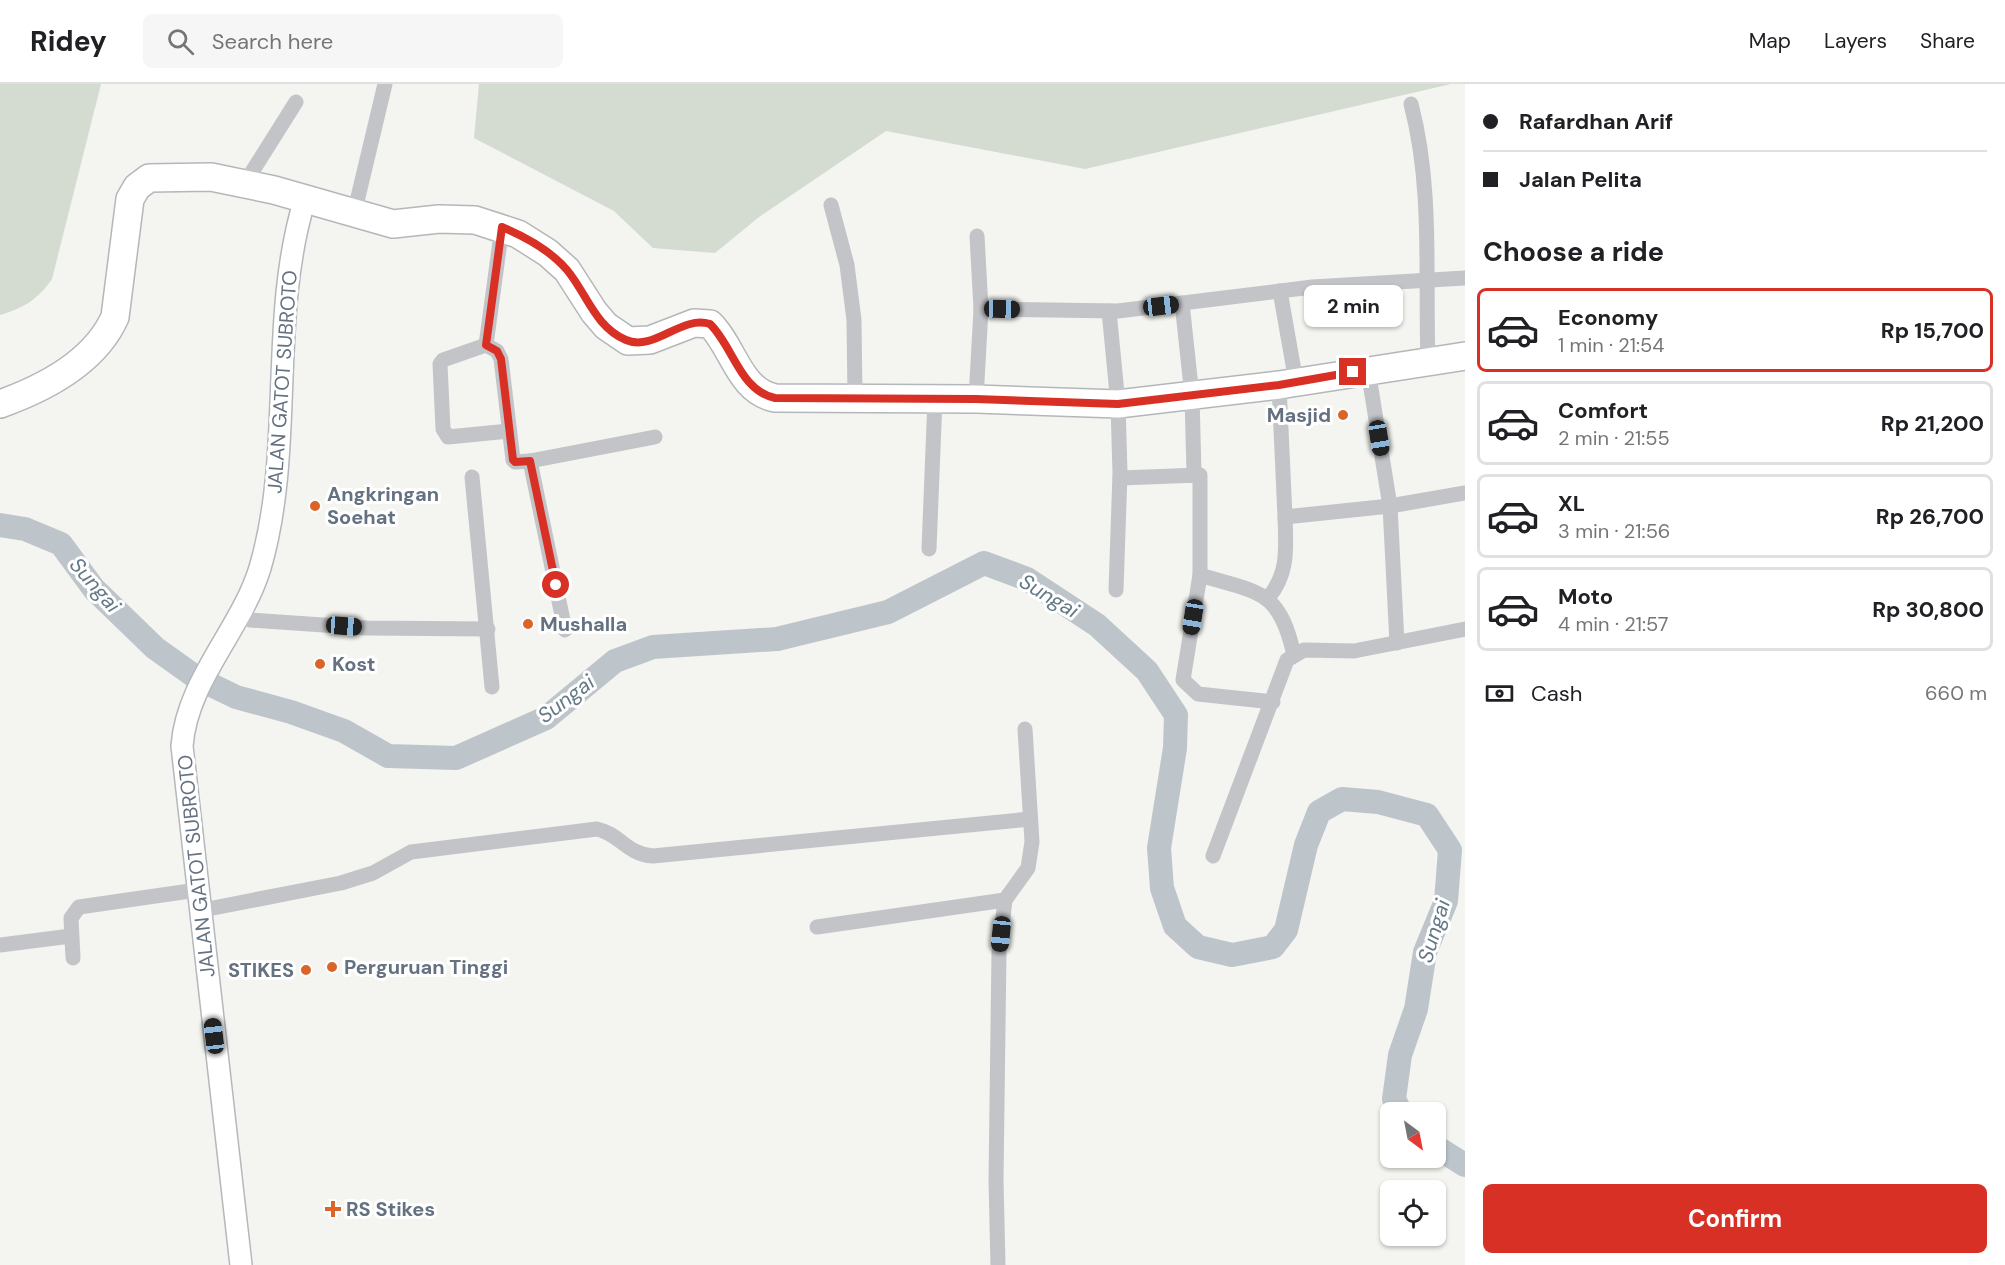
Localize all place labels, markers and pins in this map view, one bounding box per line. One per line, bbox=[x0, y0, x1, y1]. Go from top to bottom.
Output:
place label: Masjid bbox=[1267, 402, 1331, 428]
marker: Masjid bbox=[1336, 408, 1350, 422]
place label: Angkringan Soehat bbox=[327, 481, 439, 530]
marker: Angkringan Soehat bbox=[308, 499, 322, 513]
place label: Mushalla bbox=[540, 611, 627, 637]
marker: Mushalla bbox=[521, 617, 535, 631]
place label: Kost bbox=[332, 651, 375, 677]
marker: Kost bbox=[313, 657, 327, 671]
place label: Perguruan Tinggi bbox=[344, 954, 508, 980]
place label: STIKES bbox=[228, 957, 294, 983]
marker: Perguruan Tinggi bbox=[325, 960, 339, 974]
marker: STIKES bbox=[299, 963, 313, 977]
place label: RS Stikes bbox=[346, 1196, 435, 1222]
marker: RS Stikes bbox=[324, 1200, 342, 1218]

